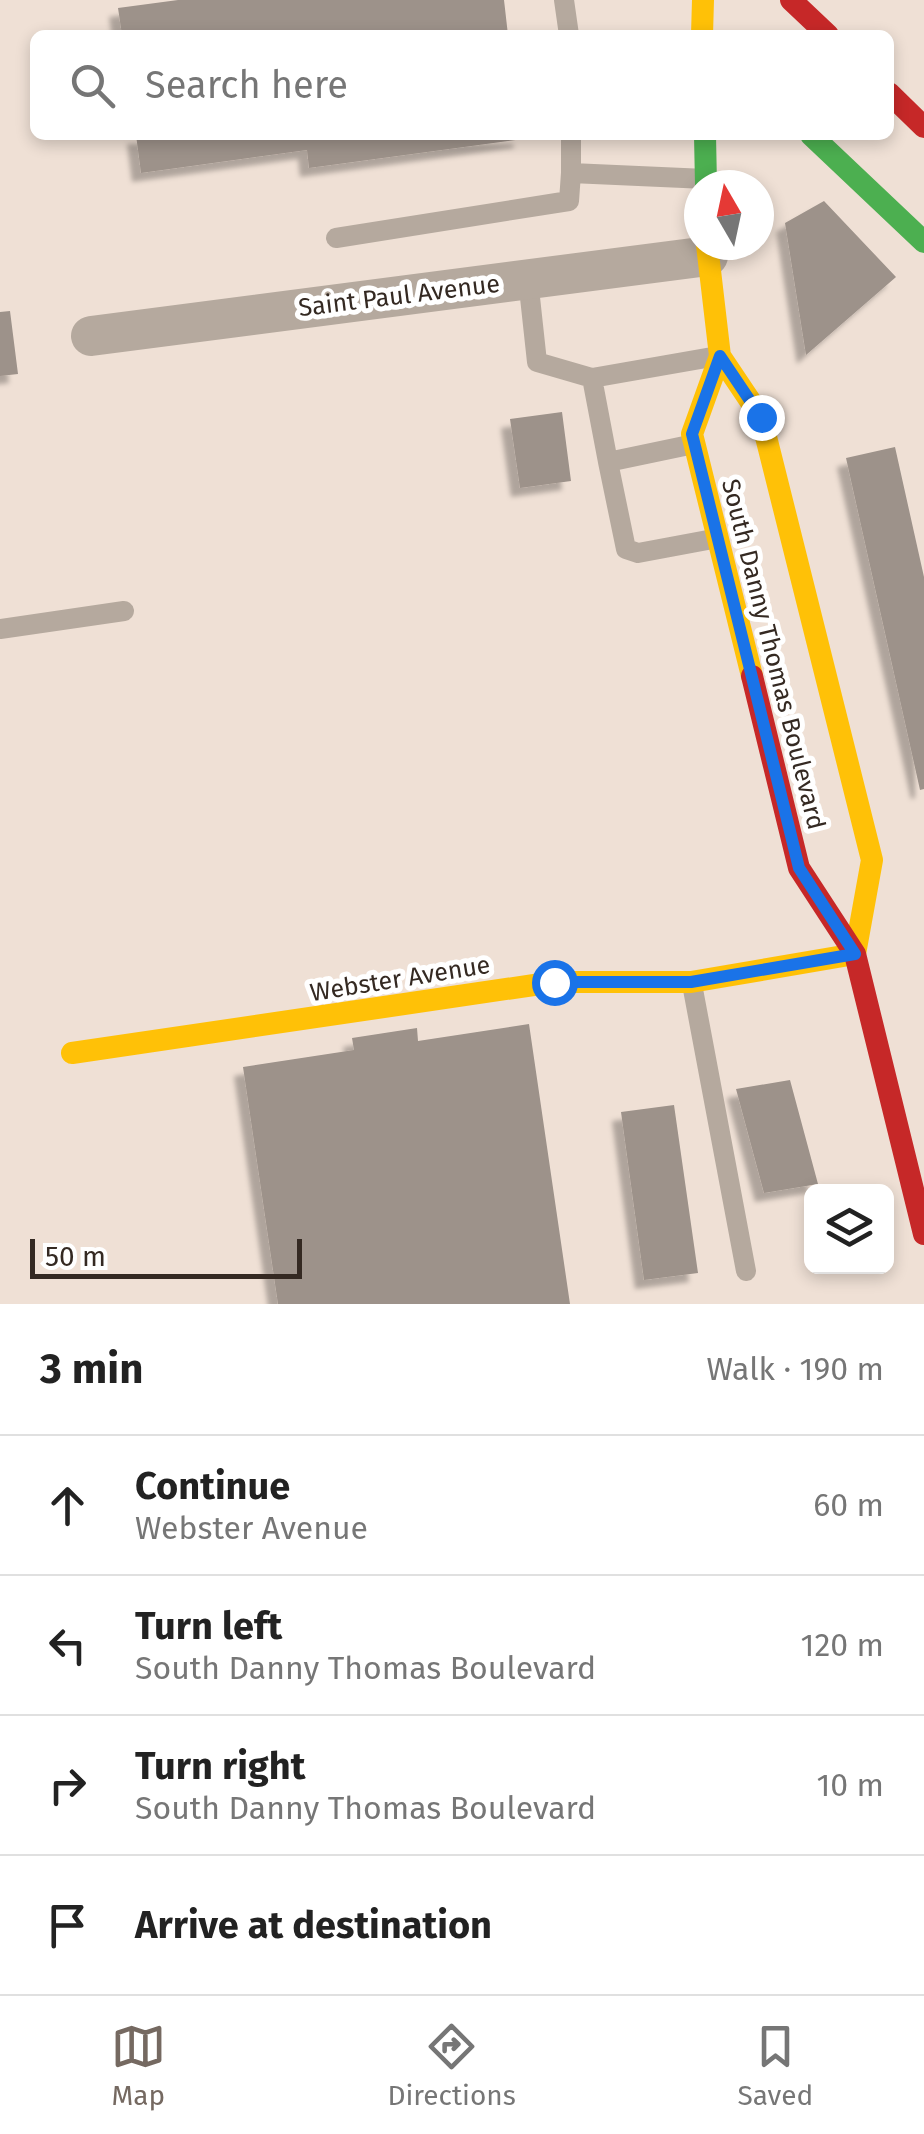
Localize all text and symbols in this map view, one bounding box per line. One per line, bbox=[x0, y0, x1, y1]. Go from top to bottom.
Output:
search box bbox=[30, 30, 894, 140]
icon: search bbox=[65, 58, 120, 113]
text: Search here bbox=[145, 62, 348, 108]
north arrow bbox=[684, 170, 774, 260]
street label: Saint Paul Avenue bbox=[297, 269, 502, 323]
route end bbox=[739, 395, 785, 441]
street label: South Danny Thomas Boulevard bbox=[715, 476, 831, 833]
street label: Webster Avenue bbox=[308, 950, 492, 1008]
route start bbox=[532, 960, 578, 1006]
map controls bbox=[804, 1184, 894, 1274]
button: layers bbox=[804, 1184, 894, 1274]
scale bar bbox=[30, 1234, 302, 1278]
text: 50 m bbox=[45, 1240, 106, 1273]
text: 3 min bbox=[40, 1344, 143, 1394]
text: Walk · 190 m bbox=[707, 1350, 884, 1388]
text: Continue bbox=[135, 1463, 290, 1509]
icon: ahead bbox=[40, 1478, 95, 1533]
text: 60 m bbox=[813, 1486, 884, 1524]
text: Webster Avenue bbox=[135, 1509, 368, 1547]
text: Turn left bbox=[135, 1603, 282, 1649]
icon: left bbox=[40, 1618, 95, 1673]
text: 120 m bbox=[801, 1626, 884, 1664]
text: South Danny Thomas Boulevard bbox=[135, 1649, 596, 1687]
text: Turn right bbox=[135, 1743, 305, 1789]
icon: right bbox=[40, 1758, 95, 1813]
text: 10 m bbox=[816, 1766, 884, 1804]
text: South Danny Thomas Boulevard bbox=[135, 1789, 596, 1827]
icon: arrive bbox=[40, 1898, 95, 1953]
text: Arrive at destination bbox=[135, 1902, 492, 1948]
tab: Map bbox=[111, 2019, 166, 2112]
tab: Directions bbox=[387, 2019, 516, 2112]
tab: Saved bbox=[737, 2019, 813, 2112]

